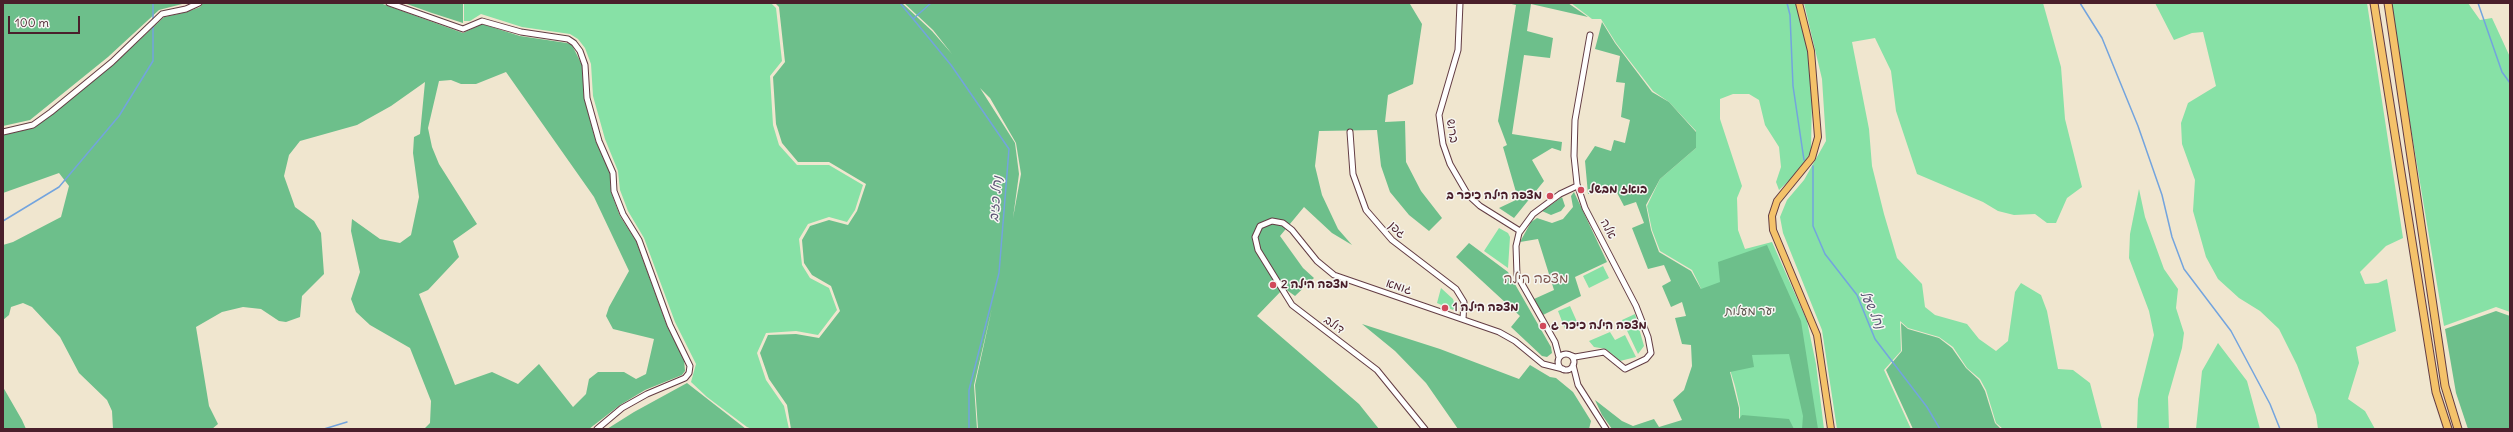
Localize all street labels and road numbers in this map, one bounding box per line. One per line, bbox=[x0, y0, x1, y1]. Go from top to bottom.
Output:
street label: ברוש bbox=[1443, 118, 1461, 144]
street label: אלה bbox=[1597, 217, 1619, 241]
street label: גפן bbox=[1385, 219, 1409, 241]
street label: גומא bbox=[1384, 276, 1414, 298]
street label: דולב bbox=[1321, 313, 1347, 337]

